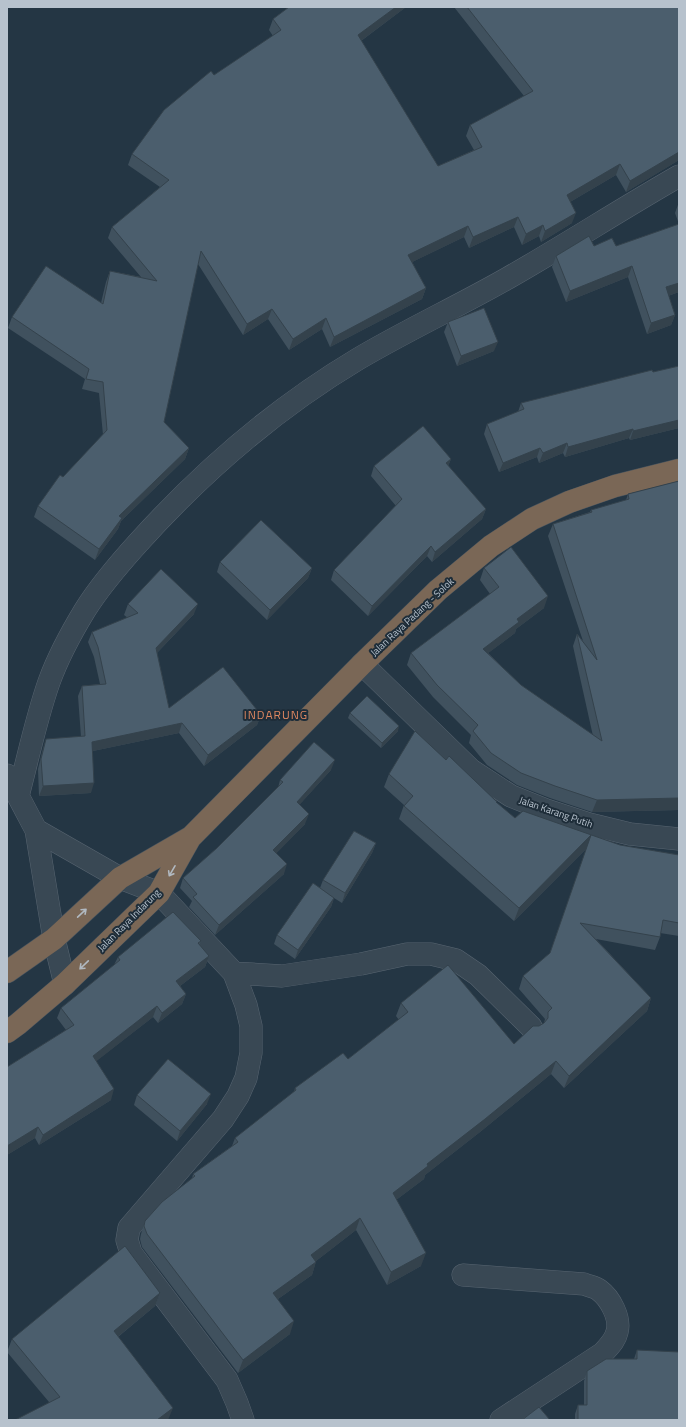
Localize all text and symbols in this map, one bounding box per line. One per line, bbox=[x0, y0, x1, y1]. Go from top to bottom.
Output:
street label: Jalan Raya Padang - Solok bbox=[367, 574, 457, 660]
district label: INDARUNG bbox=[244, 705, 308, 724]
street label: Jalan Karang Putih bbox=[517, 792, 595, 832]
one-way arrow bbox=[167, 865, 175, 877]
street label: Jalan Raya Indarung bbox=[94, 885, 164, 955]
one-way arrow bbox=[76, 909, 87, 918]
one-way arrow bbox=[79, 961, 89, 970]

